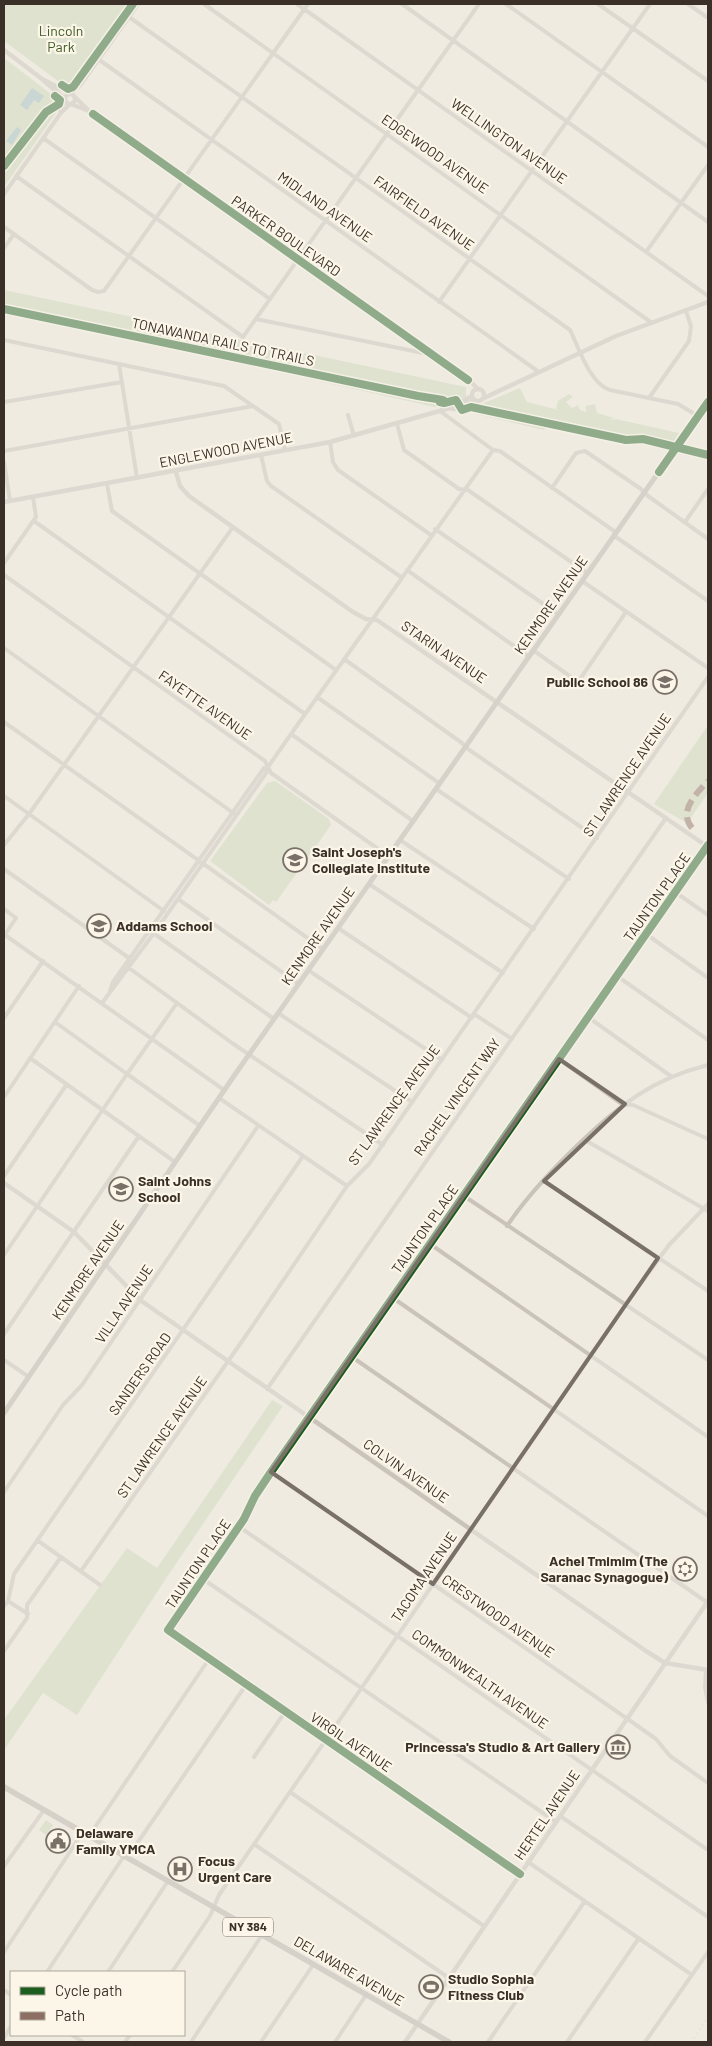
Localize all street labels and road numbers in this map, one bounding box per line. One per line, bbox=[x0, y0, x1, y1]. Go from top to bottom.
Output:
street label: WELLINGTON AVENUE bbox=[448, 94, 571, 187]
street label: EDGEWOOD AVENUE bbox=[379, 110, 492, 197]
street label: MIDLAND AVENUE bbox=[275, 168, 376, 246]
street label: FAIRFIELD AVENUE bbox=[371, 172, 478, 254]
street label: PARKER BOULEVARD bbox=[228, 192, 344, 280]
street label: TONAWANDA RAILS TO TRAILS bbox=[130, 314, 316, 369]
street label: ENGLEWOOD AVENUE bbox=[158, 428, 294, 471]
street label: KENMORE AVENUE bbox=[510, 552, 591, 657]
street label: STARIN AVENUE bbox=[398, 617, 490, 686]
street label: FAYETTE AVENUE bbox=[156, 666, 255, 743]
street label: ST LAWRENCE AVENUE bbox=[579, 710, 674, 840]
street label: TAUNTON PLACE bbox=[620, 849, 694, 944]
street label: KENMORE AVENUE bbox=[277, 883, 358, 988]
street label: RACHEL VINCENT WAY bbox=[410, 1035, 504, 1159]
street label: ST LAWRENCE AVENUE bbox=[344, 1041, 443, 1168]
street label: TAUNTON PLACE bbox=[388, 1181, 462, 1276]
street label: KENMORE AVENUE bbox=[48, 1217, 127, 1323]
street label: VILLA AVENUE bbox=[91, 1261, 156, 1346]
street label: SANDERS ROAD bbox=[105, 1329, 174, 1418]
street label: ST LAWRENCE AVENUE bbox=[113, 1372, 210, 1501]
street label: COLVIN AVENUE bbox=[360, 1435, 452, 1506]
street label: TAUNTON PLACE bbox=[161, 1516, 234, 1612]
street label: TACOMA AVENUE bbox=[387, 1528, 460, 1625]
street label: CRESTWOOD AVENUE bbox=[439, 1570, 558, 1661]
street label: COMMONWEALTH AVENUE bbox=[409, 1625, 552, 1732]
street label: VIRGIL AVENUE bbox=[307, 1708, 395, 1775]
street label: HERTEL AVENUE bbox=[510, 1767, 583, 1863]
road number: NY 384 bbox=[223, 1918, 273, 1936]
street label: DELAWARE AVENUE bbox=[291, 1932, 407, 2009]

